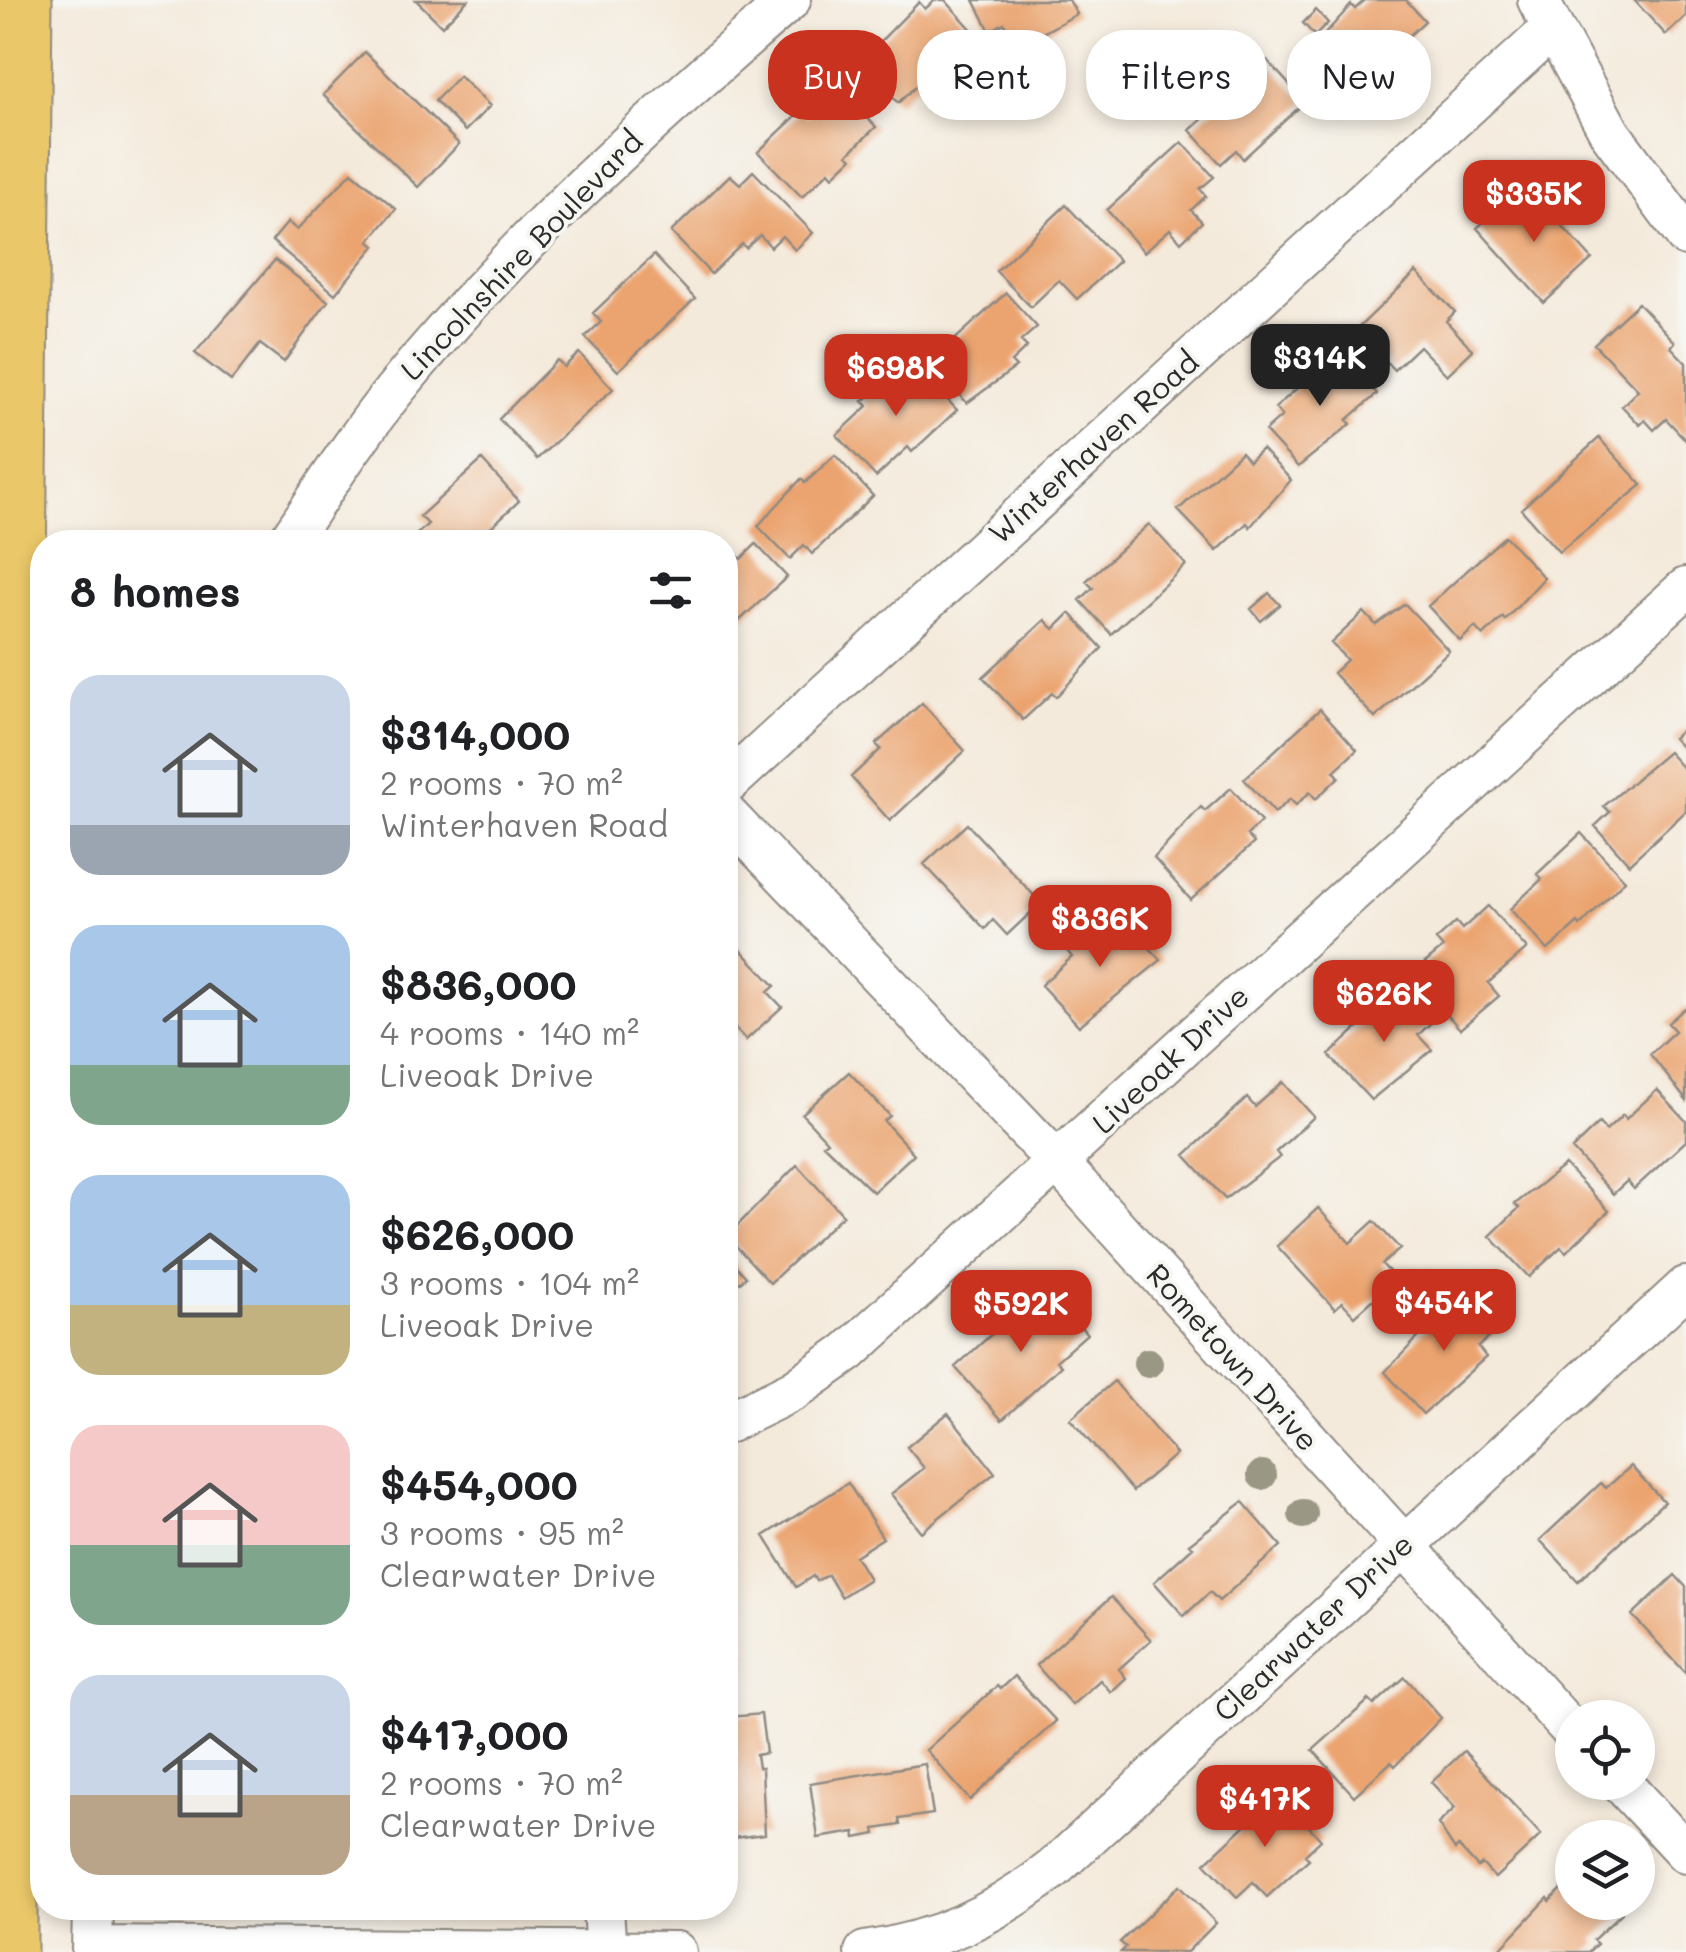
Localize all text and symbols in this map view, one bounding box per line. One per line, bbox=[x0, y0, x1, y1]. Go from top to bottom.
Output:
chip: Buy bbox=[768, 30, 897, 120]
chip: Rent bbox=[917, 30, 1066, 120]
chip: Filters bbox=[1086, 30, 1267, 120]
chip: New bbox=[1287, 30, 1431, 120]
street label: Lincolnshire Boulevard bbox=[391, 121, 650, 388]
pin: $335K bbox=[1464, 160, 1604, 245]
text: $335K bbox=[1485, 171, 1583, 213]
pin: $314K bbox=[1250, 324, 1390, 409]
pin: $698K bbox=[826, 334, 966, 419]
text: $314K bbox=[1273, 335, 1367, 377]
street label: Winterhaven Road bbox=[979, 341, 1206, 552]
text: $698K bbox=[846, 345, 946, 387]
text: 8 homes bbox=[70, 563, 241, 618]
icon: filters bbox=[643, 563, 698, 618]
text: $314,000 bbox=[380, 706, 570, 761]
icon: home bbox=[150, 715, 270, 835]
text: 2 rooms · 70 m² bbox=[380, 761, 623, 803]
text: Winterhaven Road bbox=[380, 803, 668, 845]
pin: $836K bbox=[1030, 885, 1170, 970]
text: $836K bbox=[1050, 896, 1150, 938]
text: $836,000 bbox=[380, 956, 577, 1011]
pin: $626K bbox=[1314, 960, 1454, 1045]
icon: home bbox=[150, 965, 270, 1085]
text: $626K bbox=[1335, 971, 1433, 1013]
street label: Liveoak Drive bbox=[1083, 975, 1257, 1142]
text: 4 rooms · 140 m² bbox=[380, 1011, 639, 1053]
text: Liveoak Drive bbox=[380, 1053, 594, 1095]
text: $626,000 bbox=[380, 1206, 574, 1261]
icon: home bbox=[150, 1215, 270, 1335]
street label: Rometown Drive bbox=[1139, 1254, 1328, 1459]
text: 3 rooms · 104 m² bbox=[380, 1261, 639, 1303]
pin: $454K bbox=[1374, 1269, 1514, 1354]
pin: $592K bbox=[951, 1270, 1091, 1355]
text: $454K bbox=[1394, 1280, 1494, 1322]
text: $592K bbox=[973, 1281, 1069, 1323]
text: Liveoak Drive bbox=[380, 1303, 594, 1345]
text: $454,000 bbox=[380, 1456, 578, 1511]
icon: home bbox=[150, 1465, 270, 1585]
text: 3 rooms · 95 m² bbox=[380, 1511, 624, 1553]
street label: Clearwater Drive bbox=[1204, 1524, 1421, 1729]
text: Clearwater Drive bbox=[380, 1553, 656, 1595]
map controls bbox=[1555, 1700, 1655, 1920]
button: locate bbox=[1555, 1700, 1655, 1800]
text: $417,000 bbox=[380, 1706, 569, 1761]
icon: home bbox=[150, 1715, 270, 1835]
text: 2 rooms · 70 m² bbox=[380, 1761, 623, 1803]
pin: $417K bbox=[1195, 1765, 1335, 1850]
text: $417K bbox=[1218, 1776, 1312, 1818]
text: Clearwater Drive bbox=[380, 1803, 656, 1845]
button: layers bbox=[1555, 1820, 1655, 1920]

